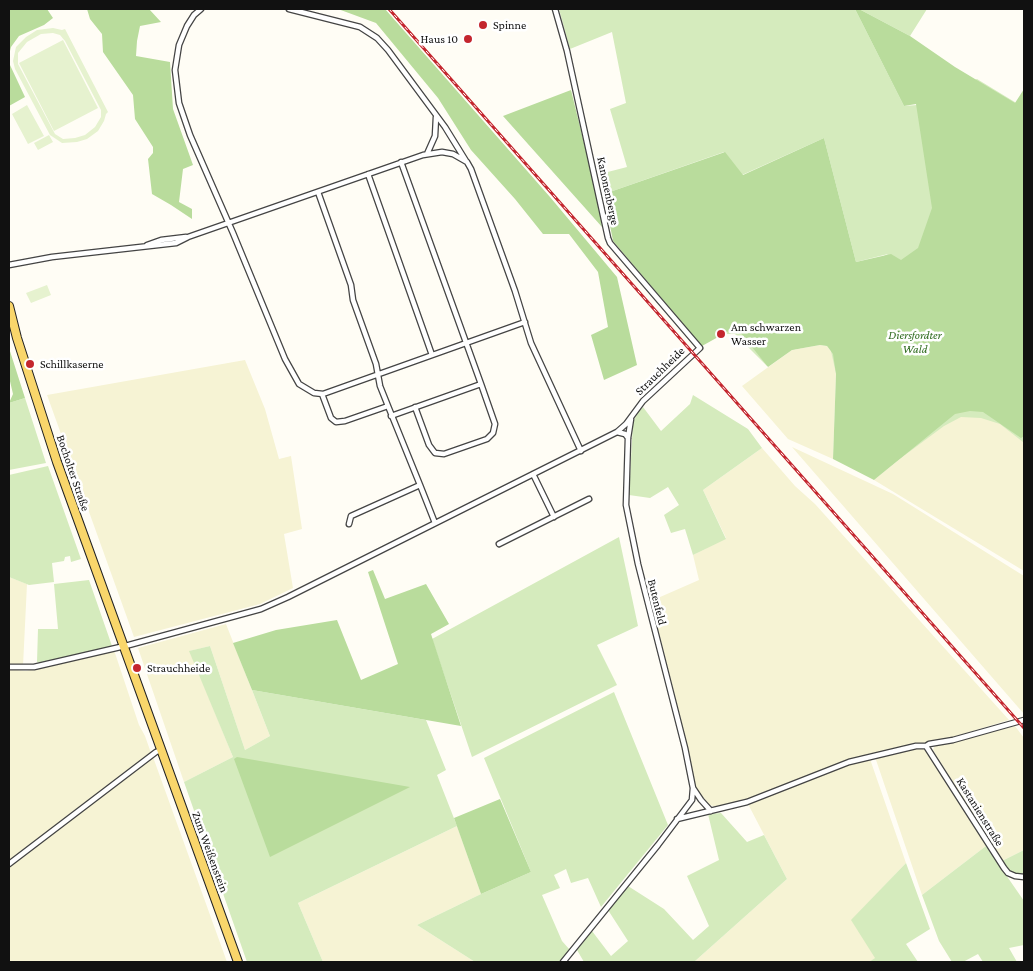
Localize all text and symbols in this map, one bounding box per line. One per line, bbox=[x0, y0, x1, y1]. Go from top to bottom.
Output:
place label: Spinne bbox=[493, 18, 526, 32]
marker: Spinne bbox=[477, 19, 489, 31]
place label: Haus 10 bbox=[420, 32, 458, 46]
marker: Haus 10 bbox=[462, 33, 474, 45]
street label: Kanonenberge bbox=[594, 156, 622, 226]
place label: Am schwarzen Wasser bbox=[731, 320, 801, 348]
marker: Am schwarzen Wasser bbox=[715, 328, 727, 340]
park label: Diersfordter Wald bbox=[888, 328, 942, 356]
street label: Strauchheide bbox=[632, 344, 688, 398]
place label: Schillkaserne bbox=[40, 357, 104, 371]
marker: Schillkaserne bbox=[24, 358, 36, 370]
street label: Bocholter Straße bbox=[53, 433, 93, 513]
street label: Butenfeld bbox=[644, 578, 670, 626]
place label: Strauchheide bbox=[147, 661, 210, 675]
marker: Strauchheide bbox=[131, 662, 143, 674]
street label: Kastanienstraße bbox=[953, 775, 1007, 849]
street label: Zum Weißenstein bbox=[189, 810, 231, 894]

